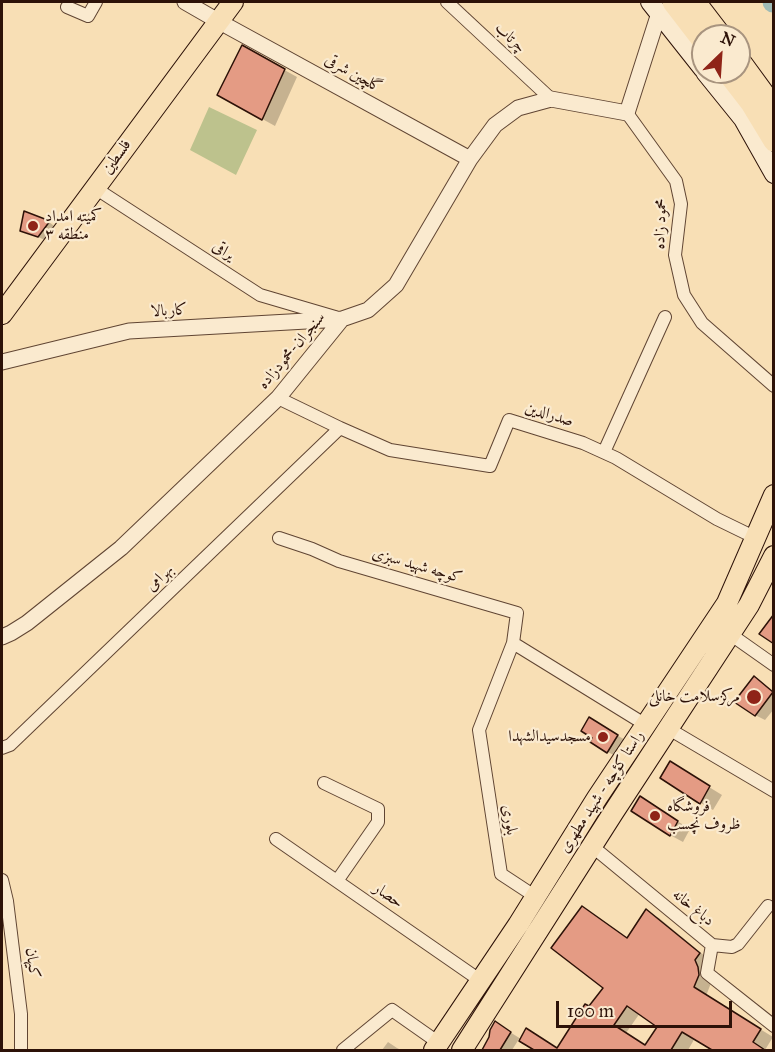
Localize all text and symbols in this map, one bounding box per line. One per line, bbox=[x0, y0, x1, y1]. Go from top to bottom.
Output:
street label: چرتاب bbox=[490, 19, 530, 57]
north arrow bbox=[691, 24, 751, 84]
text: N bbox=[718, 28, 738, 51]
street label: گلچین شرقی bbox=[321, 50, 385, 98]
street label: فلسطین bbox=[98, 136, 136, 178]
street label: محمود زاده bbox=[651, 198, 671, 250]
place label: کمیته امداد منطقه ۳ bbox=[45, 207, 102, 245]
marker: کمیته امداد منطقه ۳ bbox=[26, 219, 40, 233]
street label: یراقی bbox=[208, 237, 238, 265]
street label: کاربالا bbox=[150, 300, 188, 322]
street label: سنجران-محمودزاده bbox=[254, 309, 330, 393]
street label: صدرالدین bbox=[522, 399, 576, 431]
street label: کوچه شهید سبزی bbox=[370, 544, 464, 588]
street label: بهرامی bbox=[142, 560, 178, 596]
place label: مرکزسلامت خانلی bbox=[649, 687, 740, 707]
marker: مرکزسلامت خانلی bbox=[745, 688, 763, 706]
place label: مسجدسیدالشهدا bbox=[508, 727, 591, 747]
street label: راستا کؤچه - شهید مطهری bbox=[555, 727, 649, 857]
marker: مسجدسیدالشهدا bbox=[596, 730, 610, 744]
place label: فروشگاه ظروف نچسب bbox=[667, 797, 741, 835]
street label: بلوری bbox=[497, 803, 521, 837]
marker: فروشگاه ظروف نچسب bbox=[648, 809, 662, 823]
street label: حصار bbox=[369, 879, 407, 913]
street label: دباغ خانه bbox=[668, 885, 718, 931]
street label: کیهان bbox=[21, 947, 43, 979]
scale bar bbox=[559, 989, 734, 1027]
text: 100 m bbox=[567, 1000, 614, 1022]

